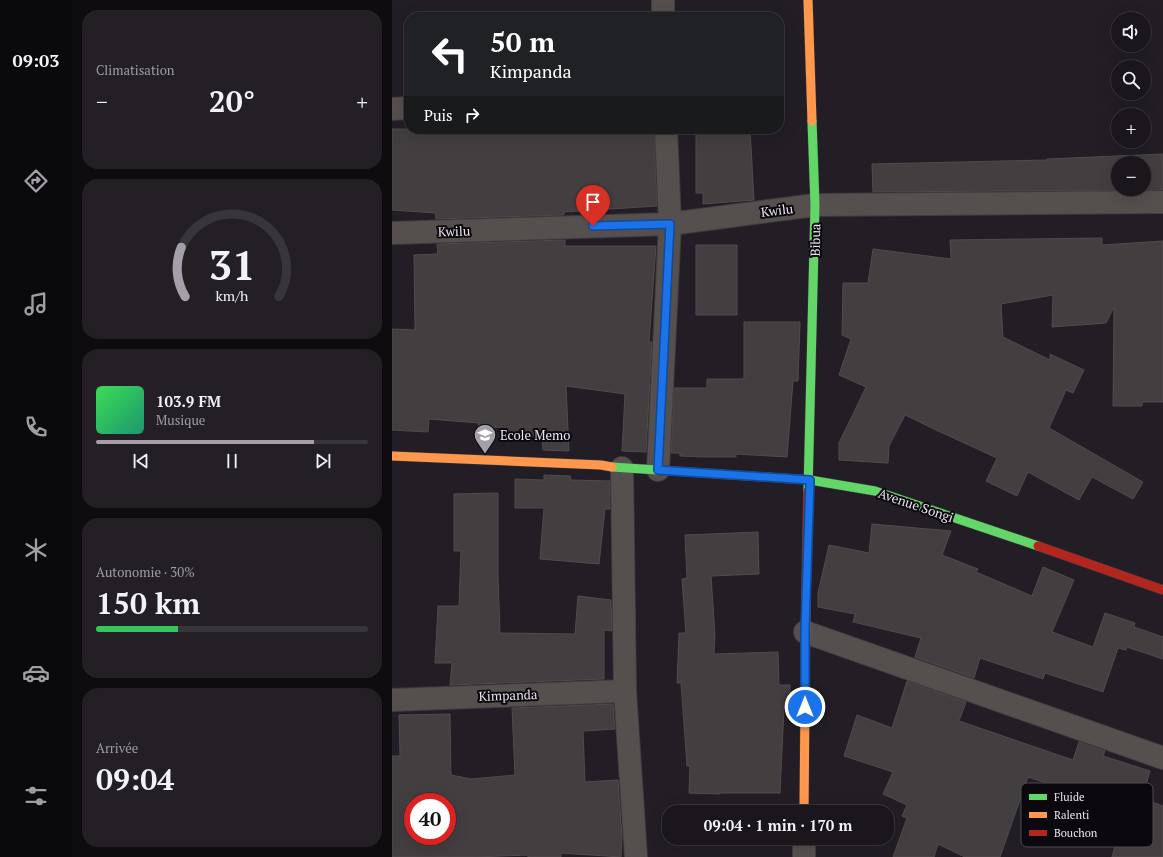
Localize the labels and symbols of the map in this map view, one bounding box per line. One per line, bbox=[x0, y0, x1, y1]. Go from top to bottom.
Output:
pin bbox=[576, 185, 610, 226]
street label: Kwilu bbox=[760, 199, 795, 221]
street label: Kwilu bbox=[437, 221, 471, 241]
street label: Bibua bbox=[806, 223, 824, 257]
school or university icon: Ecole Memo bbox=[472, 422, 498, 455]
place label: Ecole Memo bbox=[500, 426, 570, 444]
street label: Avenue Songi bbox=[876, 484, 956, 526]
street label: Kimpanda bbox=[478, 685, 538, 705]
position arrow bbox=[784, 686, 826, 728]
legend bbox=[1021, 783, 1153, 847]
text: Fluide bbox=[1054, 790, 1085, 804]
speed limit sign: 40 bbox=[404, 793, 456, 845]
text: Ralenti bbox=[1054, 808, 1089, 822]
text: Bouchon bbox=[1054, 826, 1098, 840]

